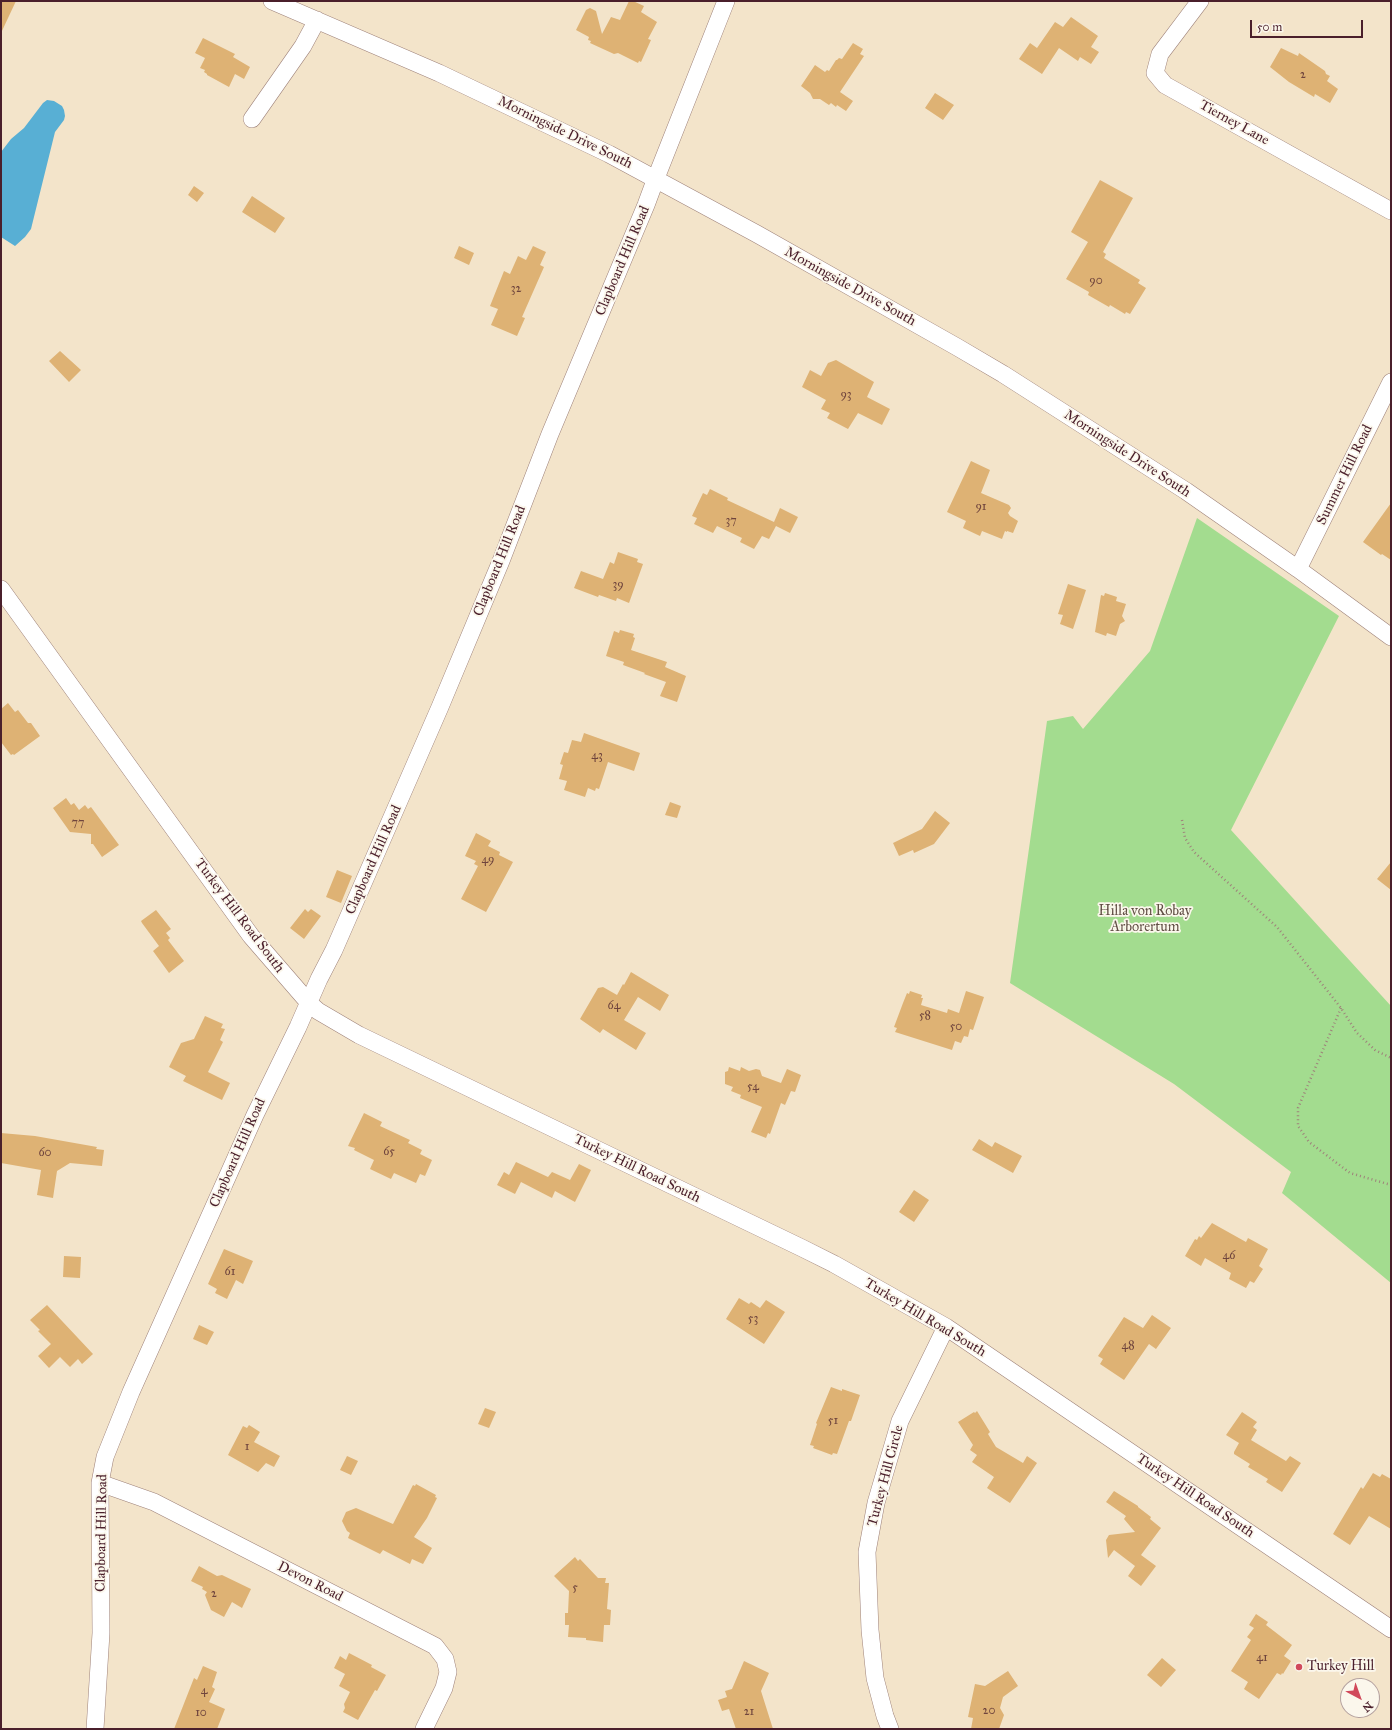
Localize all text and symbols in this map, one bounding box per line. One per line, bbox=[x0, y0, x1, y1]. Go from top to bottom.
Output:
scale bar bbox=[1252, 12, 1365, 38]
text: 50 m bbox=[1257, 20, 1282, 34]
house number: 2 bbox=[1300, 68, 1306, 82]
street label: Morningside Drive South bbox=[495, 93, 635, 173]
street label: Tierney Lane bbox=[1196, 97, 1272, 149]
street label: Clapboard Hill Road bbox=[592, 204, 654, 318]
street label: Morningside Drive South bbox=[781, 244, 919, 330]
house number: 90 bbox=[1089, 274, 1103, 288]
house number: 32 bbox=[511, 282, 521, 296]
house number: 93 bbox=[840, 388, 852, 402]
street label: Morningside Drive South bbox=[1060, 407, 1194, 501]
street label: Summer Hill Road bbox=[1313, 422, 1377, 528]
house number: 91 bbox=[975, 500, 987, 514]
street label: Clapboard Hill Road bbox=[470, 503, 530, 619]
house number: 37 bbox=[725, 514, 737, 528]
house number: 39 bbox=[612, 578, 624, 592]
house number: 43 bbox=[591, 749, 603, 763]
street label: Clapboard Hill Road bbox=[342, 803, 406, 917]
house number: 77 bbox=[72, 816, 84, 830]
house number: 49 bbox=[481, 853, 495, 867]
street label: Turkey Hill Road South bbox=[191, 856, 287, 976]
park label: Hilla von Robay Arborertum bbox=[1099, 904, 1191, 936]
house number: 64 bbox=[608, 999, 620, 1013]
house number: 58 bbox=[919, 1009, 931, 1023]
house number: 50 bbox=[950, 1020, 962, 1034]
house number: 54 bbox=[747, 1080, 759, 1094]
street label: Clapboard Hill Road bbox=[206, 1096, 270, 1210]
street label: Turkey Hill Road South bbox=[571, 1131, 703, 1207]
house number: 65 bbox=[383, 1145, 395, 1159]
house number: 60 bbox=[38, 1146, 52, 1160]
house number: 46 bbox=[1223, 1249, 1235, 1263]
house number: 61 bbox=[225, 1265, 235, 1279]
street label: Turkey Hill Road South bbox=[861, 1275, 989, 1361]
house number: 53 bbox=[748, 1312, 758, 1326]
house number: 48 bbox=[1121, 1339, 1135, 1353]
house number: 51 bbox=[828, 1414, 838, 1428]
street label: Turkey Hill Circle bbox=[864, 1423, 908, 1529]
house number: 1 bbox=[245, 1440, 249, 1454]
street label: Turkey Hill Road South bbox=[1133, 1450, 1257, 1542]
street label: Clapboard Hill Road bbox=[93, 1474, 111, 1592]
street label: Devon Road bbox=[275, 1558, 345, 1606]
house number: 5 bbox=[572, 1581, 578, 1595]
house number: 2 bbox=[211, 1587, 217, 1601]
house number: 41 bbox=[1256, 1651, 1268, 1665]
place label: Turkey Hill bbox=[1307, 1659, 1374, 1675]
marker: Turkey Hill bbox=[1294, 1662, 1304, 1672]
north arrow bbox=[1340, 1678, 1380, 1718]
house number: 4 bbox=[201, 1684, 207, 1698]
text: N bbox=[1360, 1699, 1375, 1715]
house number: 20 bbox=[983, 1704, 995, 1718]
house number: 21 bbox=[744, 1705, 754, 1719]
house number: 10 bbox=[195, 1706, 207, 1720]

